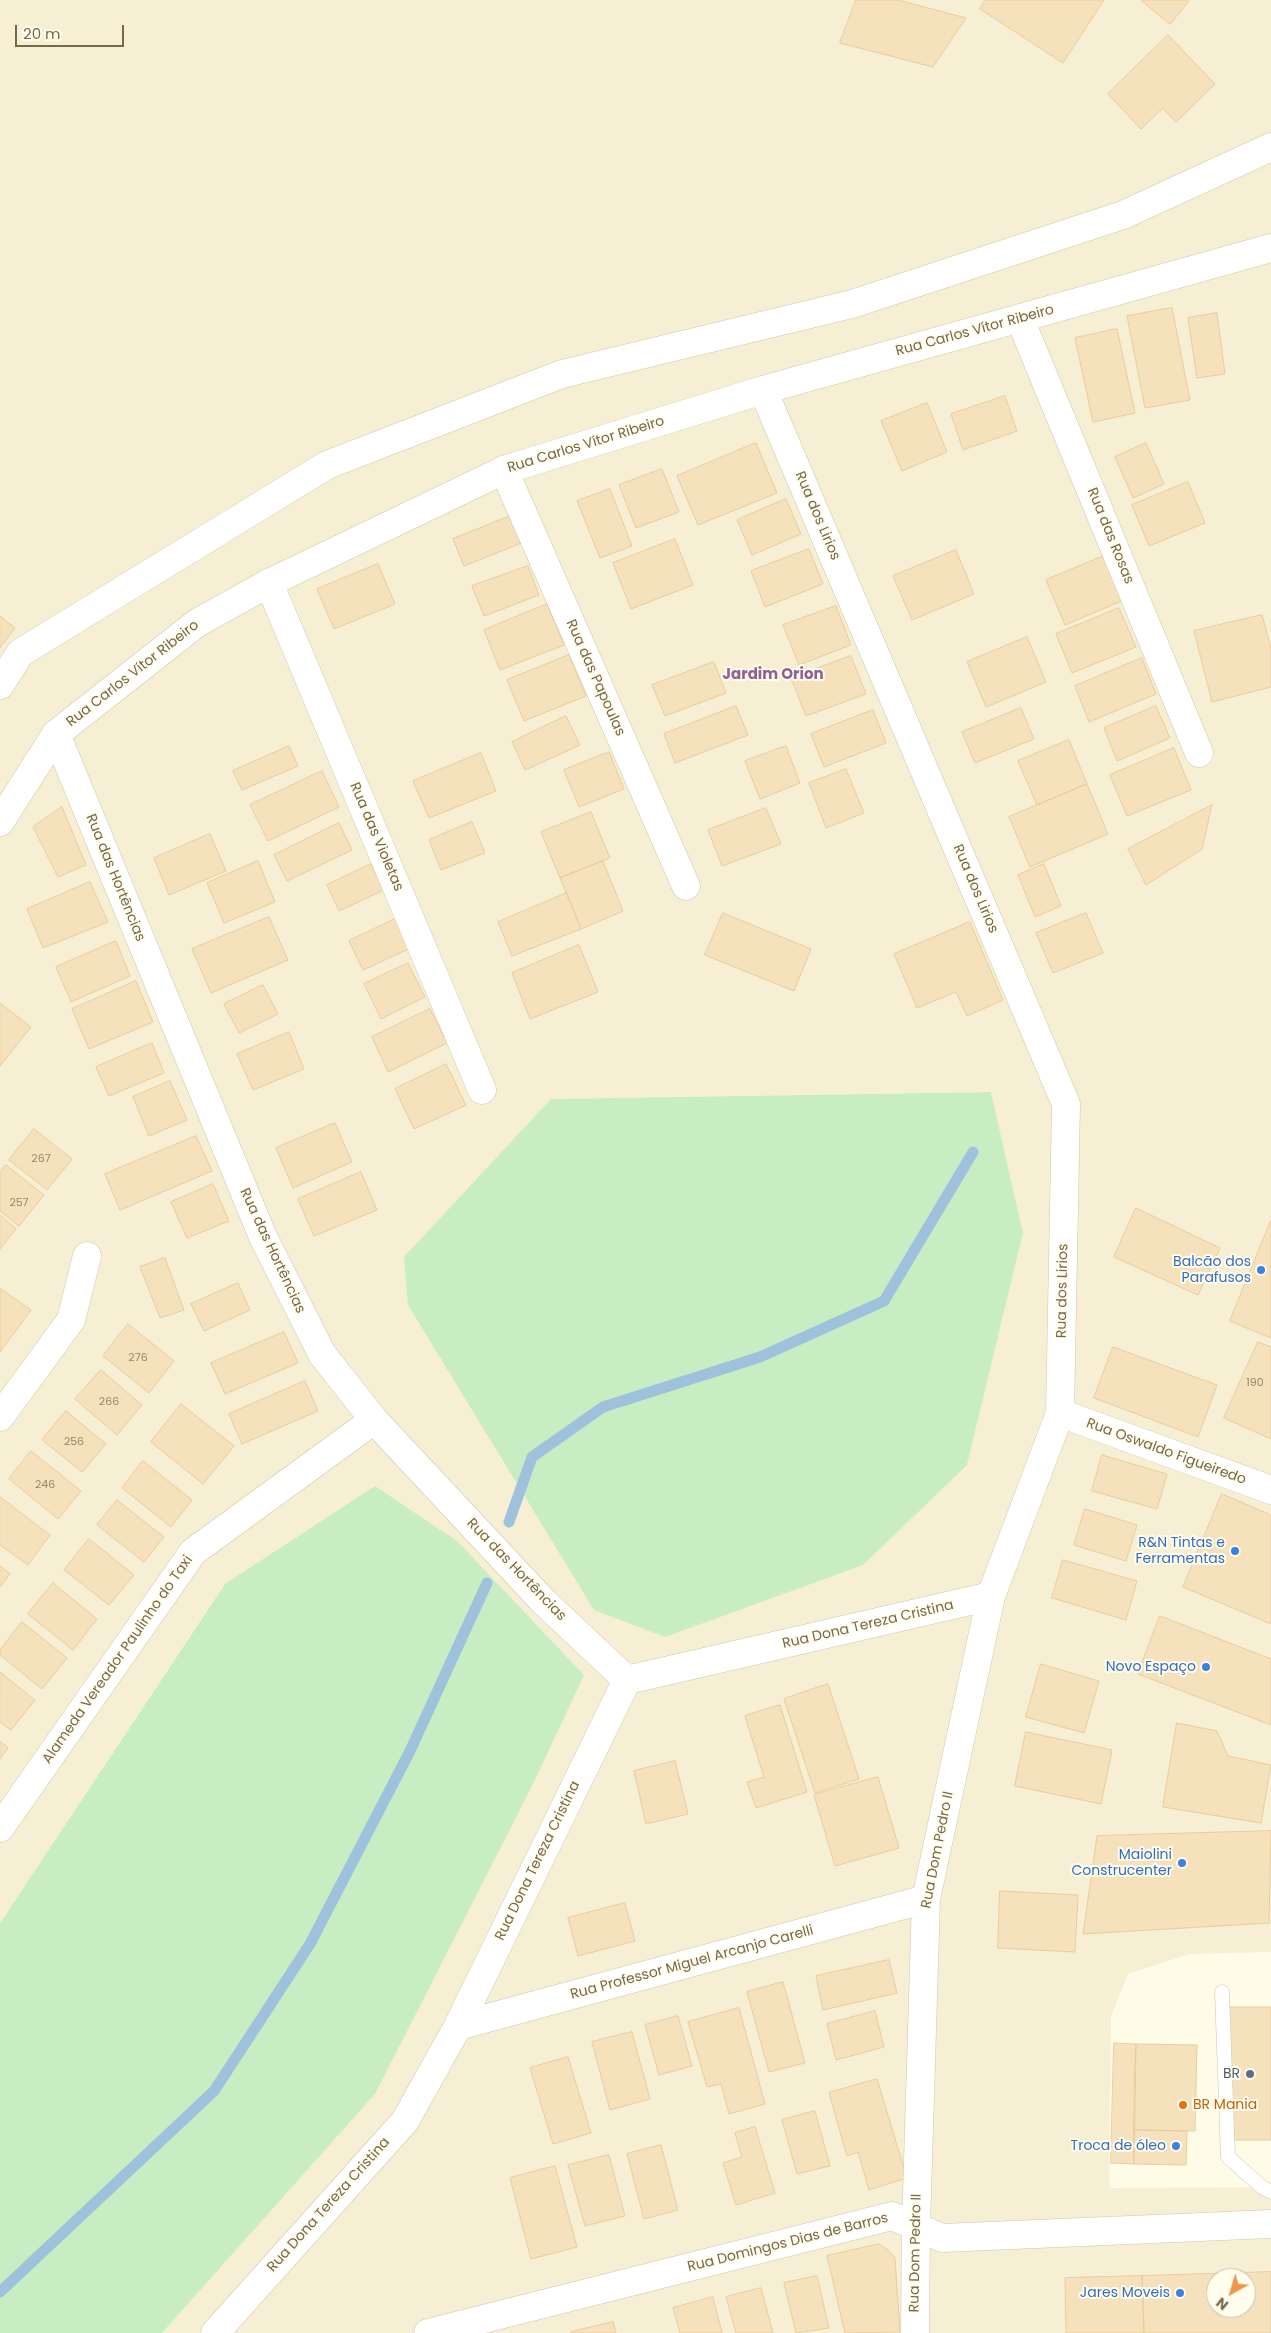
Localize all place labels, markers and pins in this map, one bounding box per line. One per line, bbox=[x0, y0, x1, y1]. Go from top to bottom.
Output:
place label: Balcão dos Parafusos bbox=[1173, 1254, 1251, 1286]
marker: Balcão dos Parafusos bbox=[1255, 1264, 1267, 1276]
place label: R&N Tintas e Ferramentas bbox=[1135, 1535, 1225, 1568]
marker: R&N Tintas e Ferramentas bbox=[1229, 1545, 1241, 1557]
place label: Novo Espaço bbox=[1106, 1659, 1196, 1675]
marker: Novo Espaço bbox=[1200, 1661, 1212, 1673]
place label: Maiolini Construcenter bbox=[1072, 1847, 1172, 1880]
marker: Maiolini Construcenter bbox=[1176, 1857, 1188, 1869]
place label: BR bbox=[1223, 2066, 1240, 2082]
marker: BR bbox=[1244, 2068, 1256, 2080]
place label: BR Mania bbox=[1193, 2097, 1257, 2113]
marker: BR Mania bbox=[1177, 2099, 1189, 2111]
place label: Troca de óleo bbox=[1071, 2138, 1166, 2154]
marker: Troca de óleo bbox=[1170, 2140, 1182, 2152]
place label: Jares Moveis bbox=[1080, 2285, 1170, 2301]
marker: Jares Moveis bbox=[1174, 2287, 1186, 2299]

